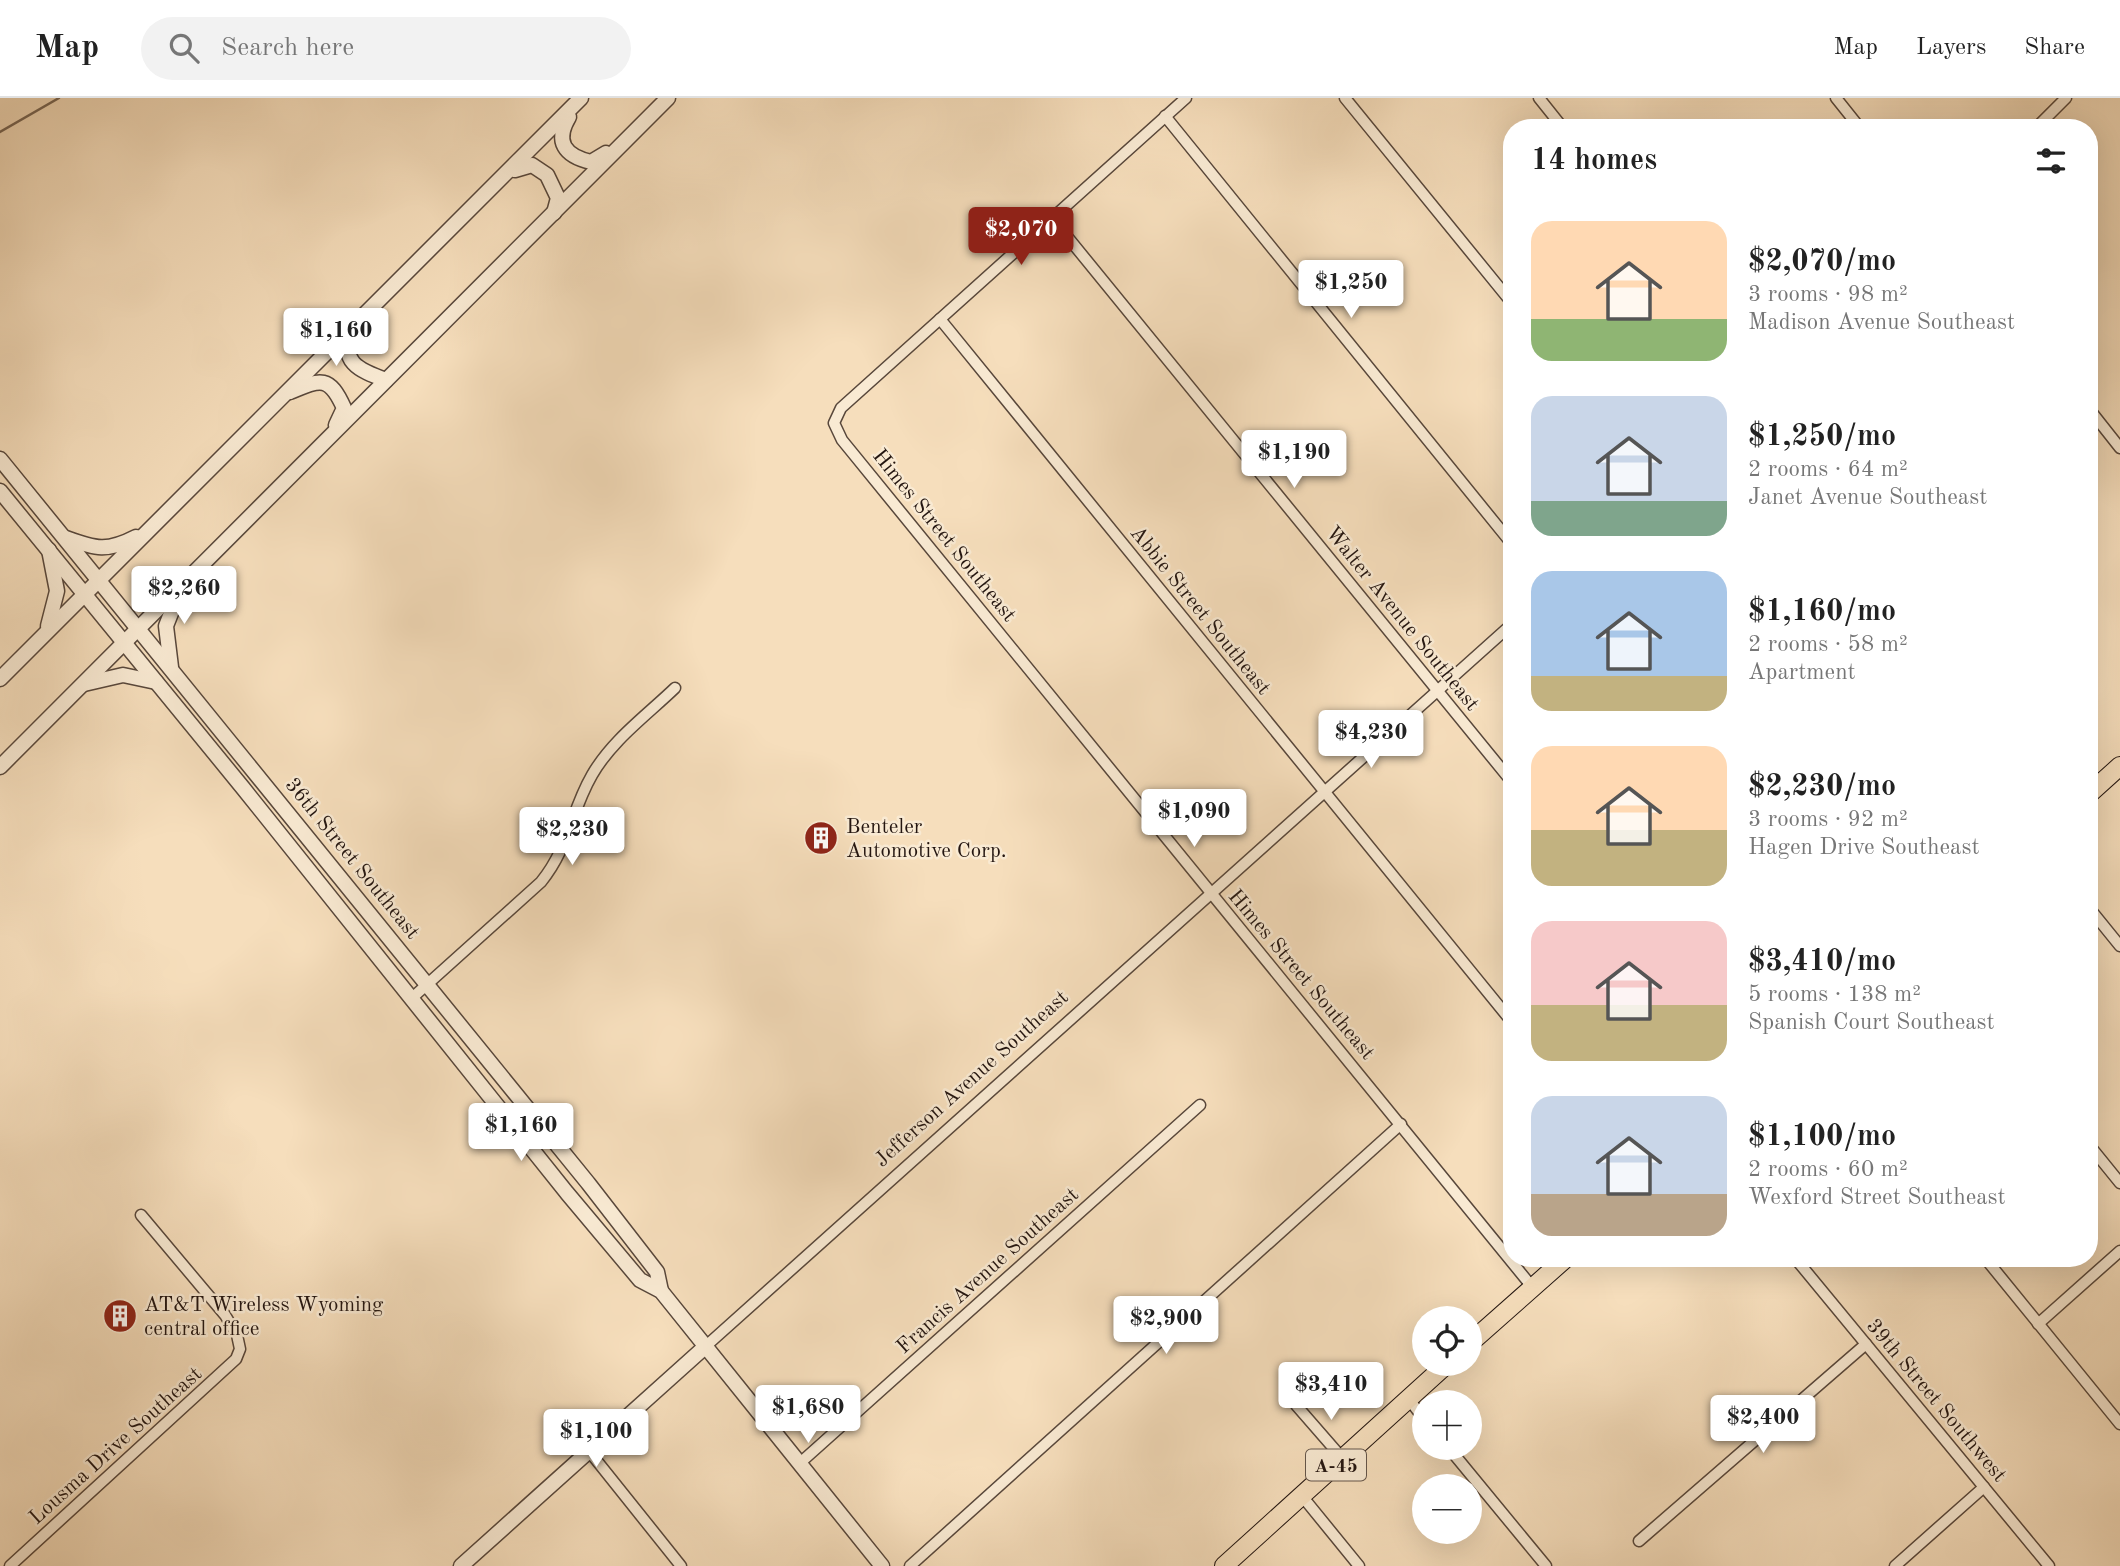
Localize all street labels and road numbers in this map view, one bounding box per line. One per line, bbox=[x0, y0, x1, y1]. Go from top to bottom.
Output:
street label: Himes Street Southeast bbox=[868, 446, 1020, 626]
street label: Abbie Street Southeast bbox=[1126, 523, 1274, 699]
street label: Walter Avenue Southeast bbox=[1321, 523, 1483, 715]
street label: 36th Street Southeast bbox=[281, 774, 423, 943]
street label: Himes Street Southeast bbox=[1224, 886, 1378, 1064]
street label: Jefferson Avenue Southeast bbox=[871, 987, 1073, 1171]
street label: Francis Avenue Southeast bbox=[893, 1184, 1083, 1358]
street label: 39th Street Southwest bbox=[1862, 1316, 2010, 1486]
street label: Lousma Drive Southeast bbox=[26, 1363, 206, 1529]
road number: A-45 bbox=[1306, 1450, 1366, 1480]

